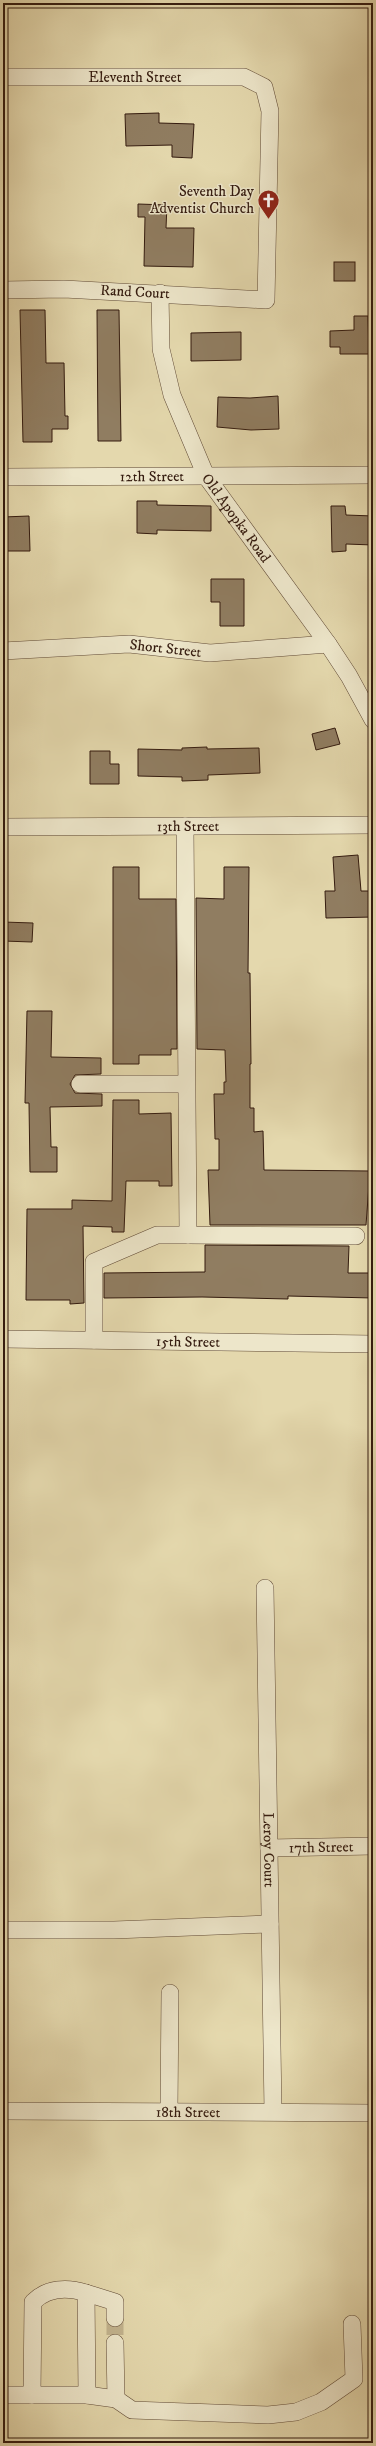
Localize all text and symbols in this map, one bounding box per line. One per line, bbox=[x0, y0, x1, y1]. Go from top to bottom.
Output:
street label: Eleventh Street bbox=[88, 68, 182, 87]
place label: Seventh Day Adventist Church bbox=[150, 182, 255, 218]
church icon: Seventh Day Adventist Church bbox=[256, 187, 282, 220]
street label: Rand Court bbox=[100, 281, 171, 303]
street label: 12th Street bbox=[120, 467, 184, 486]
street label: Old Apopka Road bbox=[198, 470, 276, 567]
street label: Short Street bbox=[129, 635, 203, 662]
street label: 13th Street bbox=[157, 816, 220, 836]
street label: 15th Street bbox=[156, 1332, 220, 1351]
street label: Leroy Court bbox=[259, 1812, 279, 1888]
street label: 17th Street bbox=[288, 1837, 354, 1857]
street label: 18th Street bbox=[156, 2102, 220, 2122]

